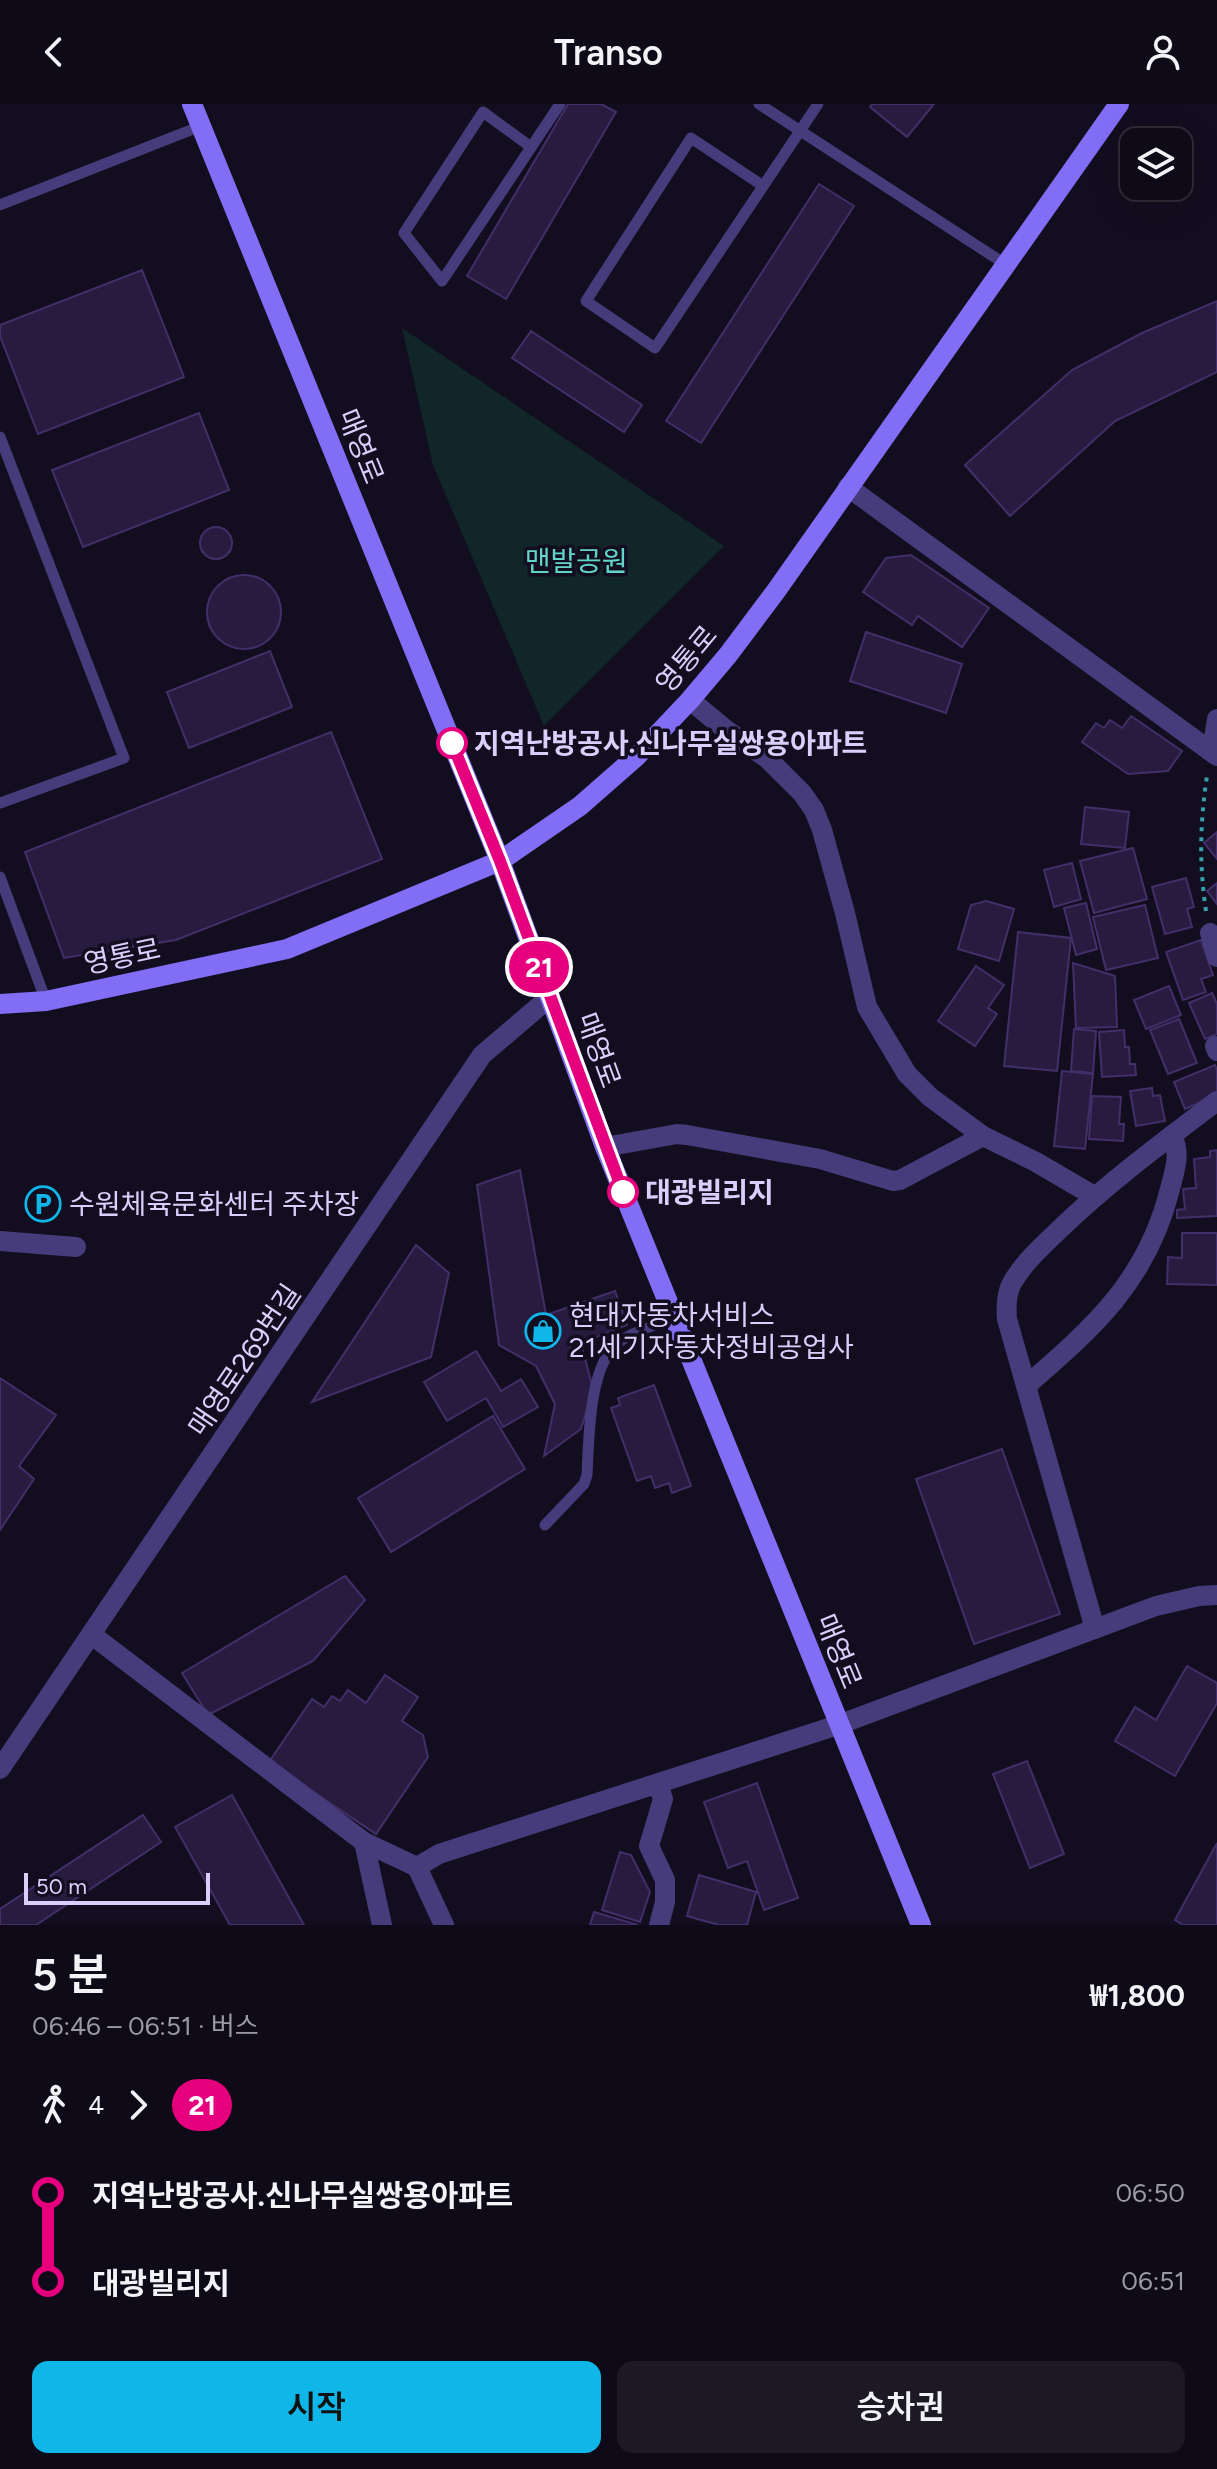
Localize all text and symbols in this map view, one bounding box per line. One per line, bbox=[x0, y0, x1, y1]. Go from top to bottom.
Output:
icon: back bbox=[32, 30, 76, 74]
icon: person bbox=[1141, 30, 1185, 74]
text: Transo bbox=[554, 31, 663, 74]
map controls bbox=[1120, 128, 1192, 200]
button: layers bbox=[1120, 128, 1192, 200]
street label: 매영로 bbox=[331, 404, 391, 488]
park label: 맨발공원 bbox=[524, 544, 628, 578]
street label: 영통로 bbox=[648, 618, 724, 700]
place label: 지역난방공사.신나무실쌍용아파트 bbox=[474, 726, 867, 760]
marker: 지역난방공사.신나무실쌍용아파트 bbox=[437, 728, 467, 758]
street label: 영통로 bbox=[81, 931, 163, 981]
line badge: 21 bbox=[503, 941, 575, 993]
text: 21 bbox=[525, 950, 553, 984]
street label: 매영로 bbox=[570, 1008, 628, 1092]
place label: 대광빌리지 bbox=[645, 1175, 774, 1209]
marker: 대광빌리지 bbox=[608, 1177, 638, 1207]
parking icon: 수원체육문화센터 주차장 bbox=[24, 1185, 62, 1223]
place label: 수원체육문화센터 주차장 bbox=[69, 1187, 359, 1221]
street label: 매영로269번길 bbox=[181, 1277, 307, 1443]
place label: 현대자동차서비스 21세기자동차정비공업사 bbox=[569, 1298, 854, 1364]
shop icon: 현대자동차서비스 21세기자동차정비공업사 bbox=[524, 1312, 562, 1350]
street label: 매영로 bbox=[809, 1609, 869, 1693]
scale bar bbox=[24, 1869, 210, 1905]
text: 50 m bbox=[36, 1873, 87, 1900]
text: 5 분 bbox=[32, 1948, 109, 2001]
text: ₩1,800 bbox=[1090, 1977, 1185, 2014]
text: 06:46 – 06:51 · 버스 bbox=[32, 2010, 259, 2042]
icon: walk bbox=[32, 2083, 76, 2127]
icon: forward bbox=[116, 2083, 160, 2127]
text: 21 bbox=[188, 2088, 216, 2122]
text: 4 bbox=[88, 2089, 104, 2121]
text: 지역난방공사.신나무실쌍용아파트 bbox=[92, 2177, 513, 2214]
text: 06:50 bbox=[1115, 2177, 1185, 2209]
text: 대광빌리지 bbox=[92, 2265, 230, 2302]
text: 06:51 bbox=[1121, 2265, 1185, 2297]
button: 시작 bbox=[32, 2361, 601, 2453]
button: 승차권 bbox=[617, 2361, 1185, 2453]

